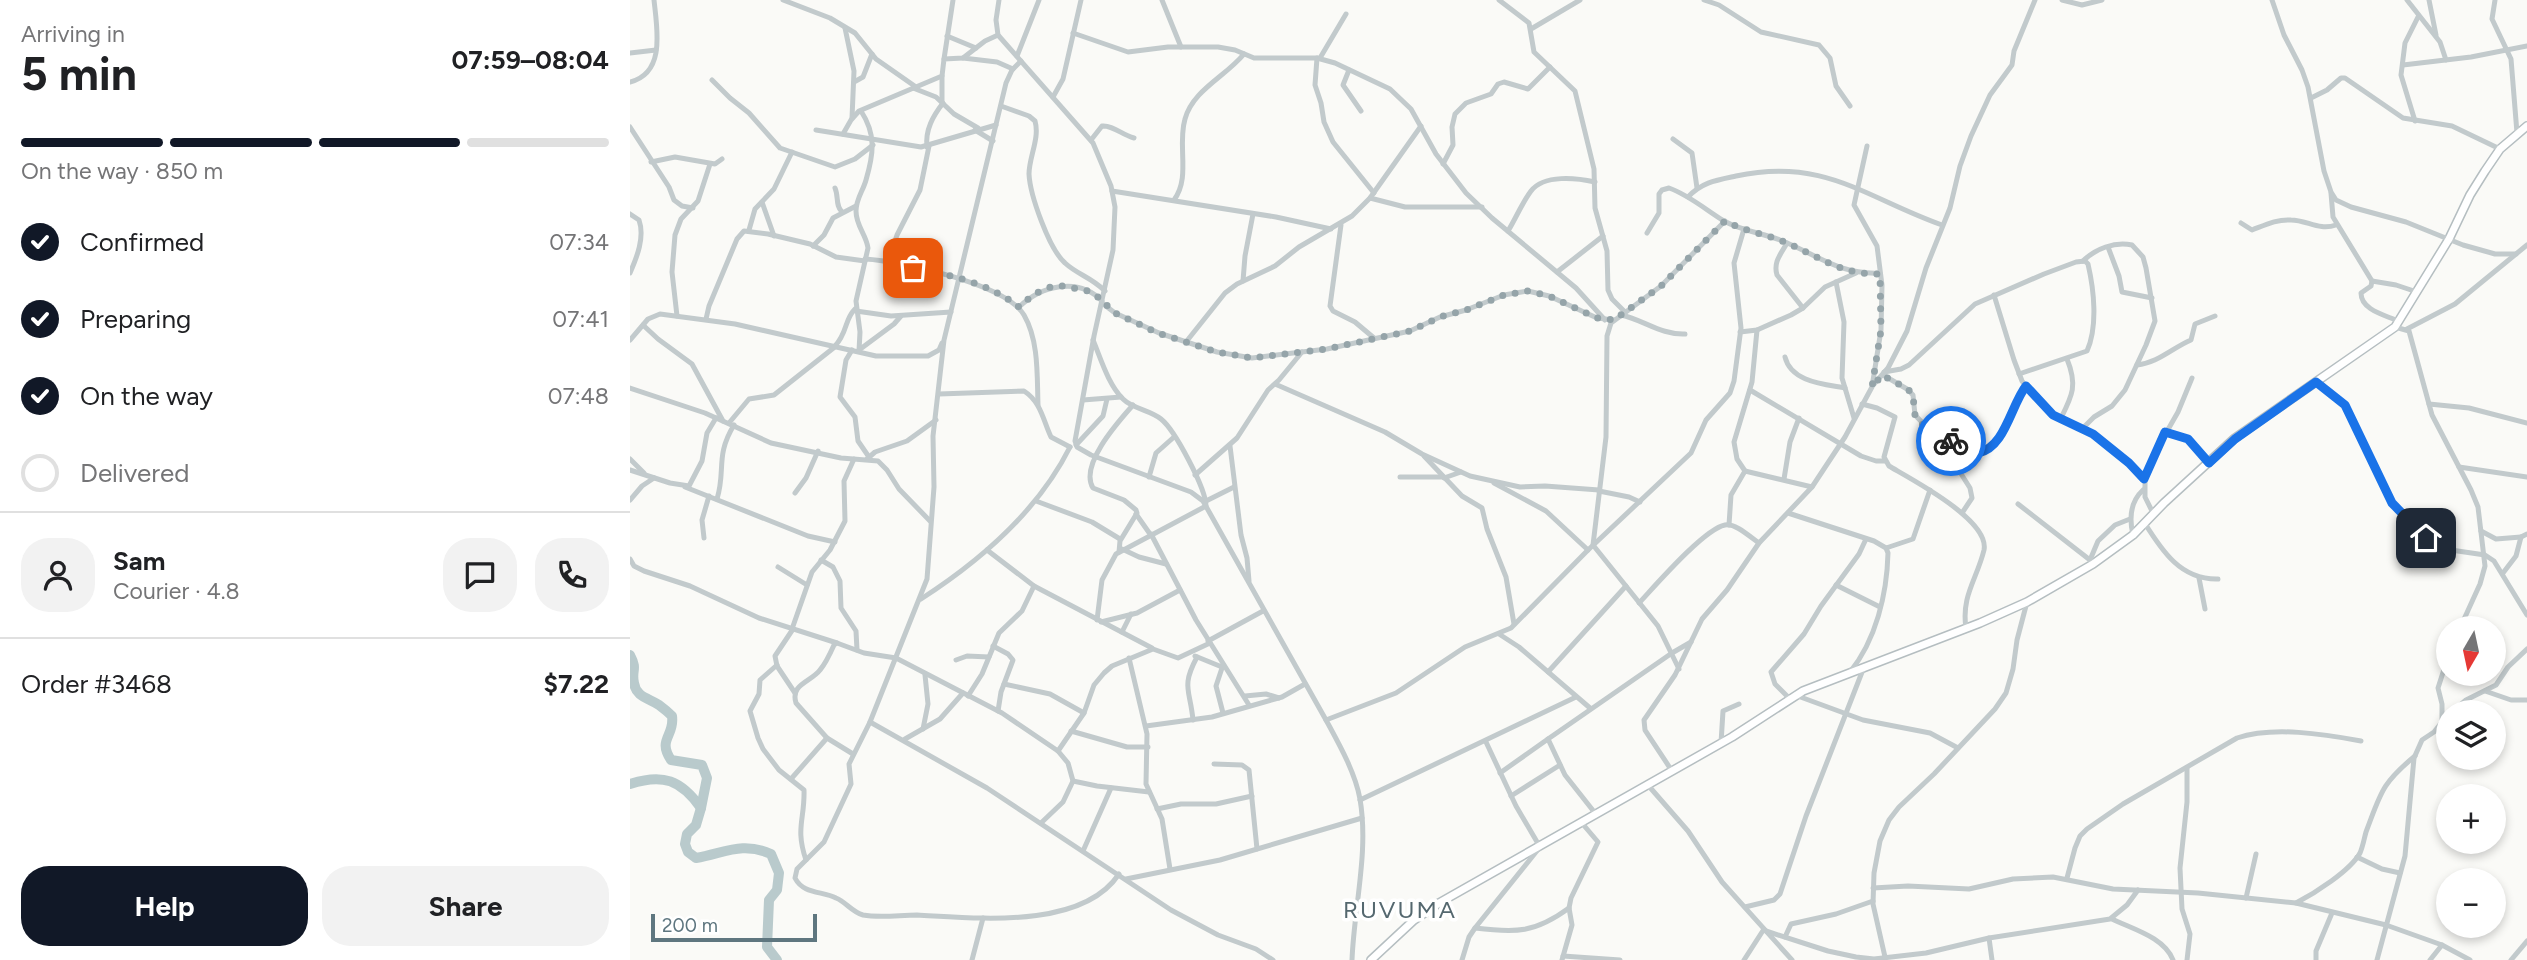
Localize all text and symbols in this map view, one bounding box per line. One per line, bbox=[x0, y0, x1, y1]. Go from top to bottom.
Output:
text: Arriving in bbox=[21, 20, 125, 48]
text: 07:59–08:04 bbox=[451, 44, 609, 76]
text: 5 min bbox=[21, 46, 137, 102]
text: On the way · 850 m bbox=[21, 157, 223, 185]
icon: check bbox=[21, 223, 59, 261]
text: Confirmed bbox=[80, 226, 204, 258]
text: 07:34 bbox=[549, 228, 609, 256]
pin bbox=[883, 238, 943, 298]
icon: bag bbox=[894, 249, 932, 287]
icon: check bbox=[21, 300, 59, 338]
text: Preparing bbox=[80, 303, 191, 335]
text: 07:41 bbox=[552, 305, 609, 333]
icon: check bbox=[21, 377, 59, 415]
text: On the way bbox=[80, 380, 213, 412]
text: 07:48 bbox=[548, 382, 609, 410]
courier bbox=[1916, 406, 1986, 476]
icon: bike bbox=[1932, 422, 1970, 460]
text: Delivered bbox=[80, 457, 189, 489]
pin bbox=[2396, 508, 2456, 568]
icon: home bbox=[2407, 519, 2445, 557]
button: person bbox=[21, 538, 95, 612]
button: chat bbox=[443, 538, 517, 612]
button: phone bbox=[535, 538, 609, 612]
text: Sam bbox=[113, 545, 165, 577]
text: Courier · 4.8 bbox=[113, 577, 240, 605]
north arrow bbox=[2436, 616, 2506, 686]
map controls bbox=[2436, 616, 2506, 938]
text: Order #3468 bbox=[21, 668, 172, 700]
text: $7.22 bbox=[544, 668, 609, 700]
button: layers bbox=[2436, 700, 2506, 770]
button: + bbox=[2436, 784, 2506, 854]
button: Help bbox=[21, 866, 308, 946]
button: Share bbox=[322, 866, 609, 946]
button: − bbox=[2436, 868, 2506, 938]
district label: RUVUMA bbox=[1343, 895, 1457, 924]
scale bar bbox=[651, 911, 817, 943]
text: 200 m bbox=[662, 914, 718, 937]

